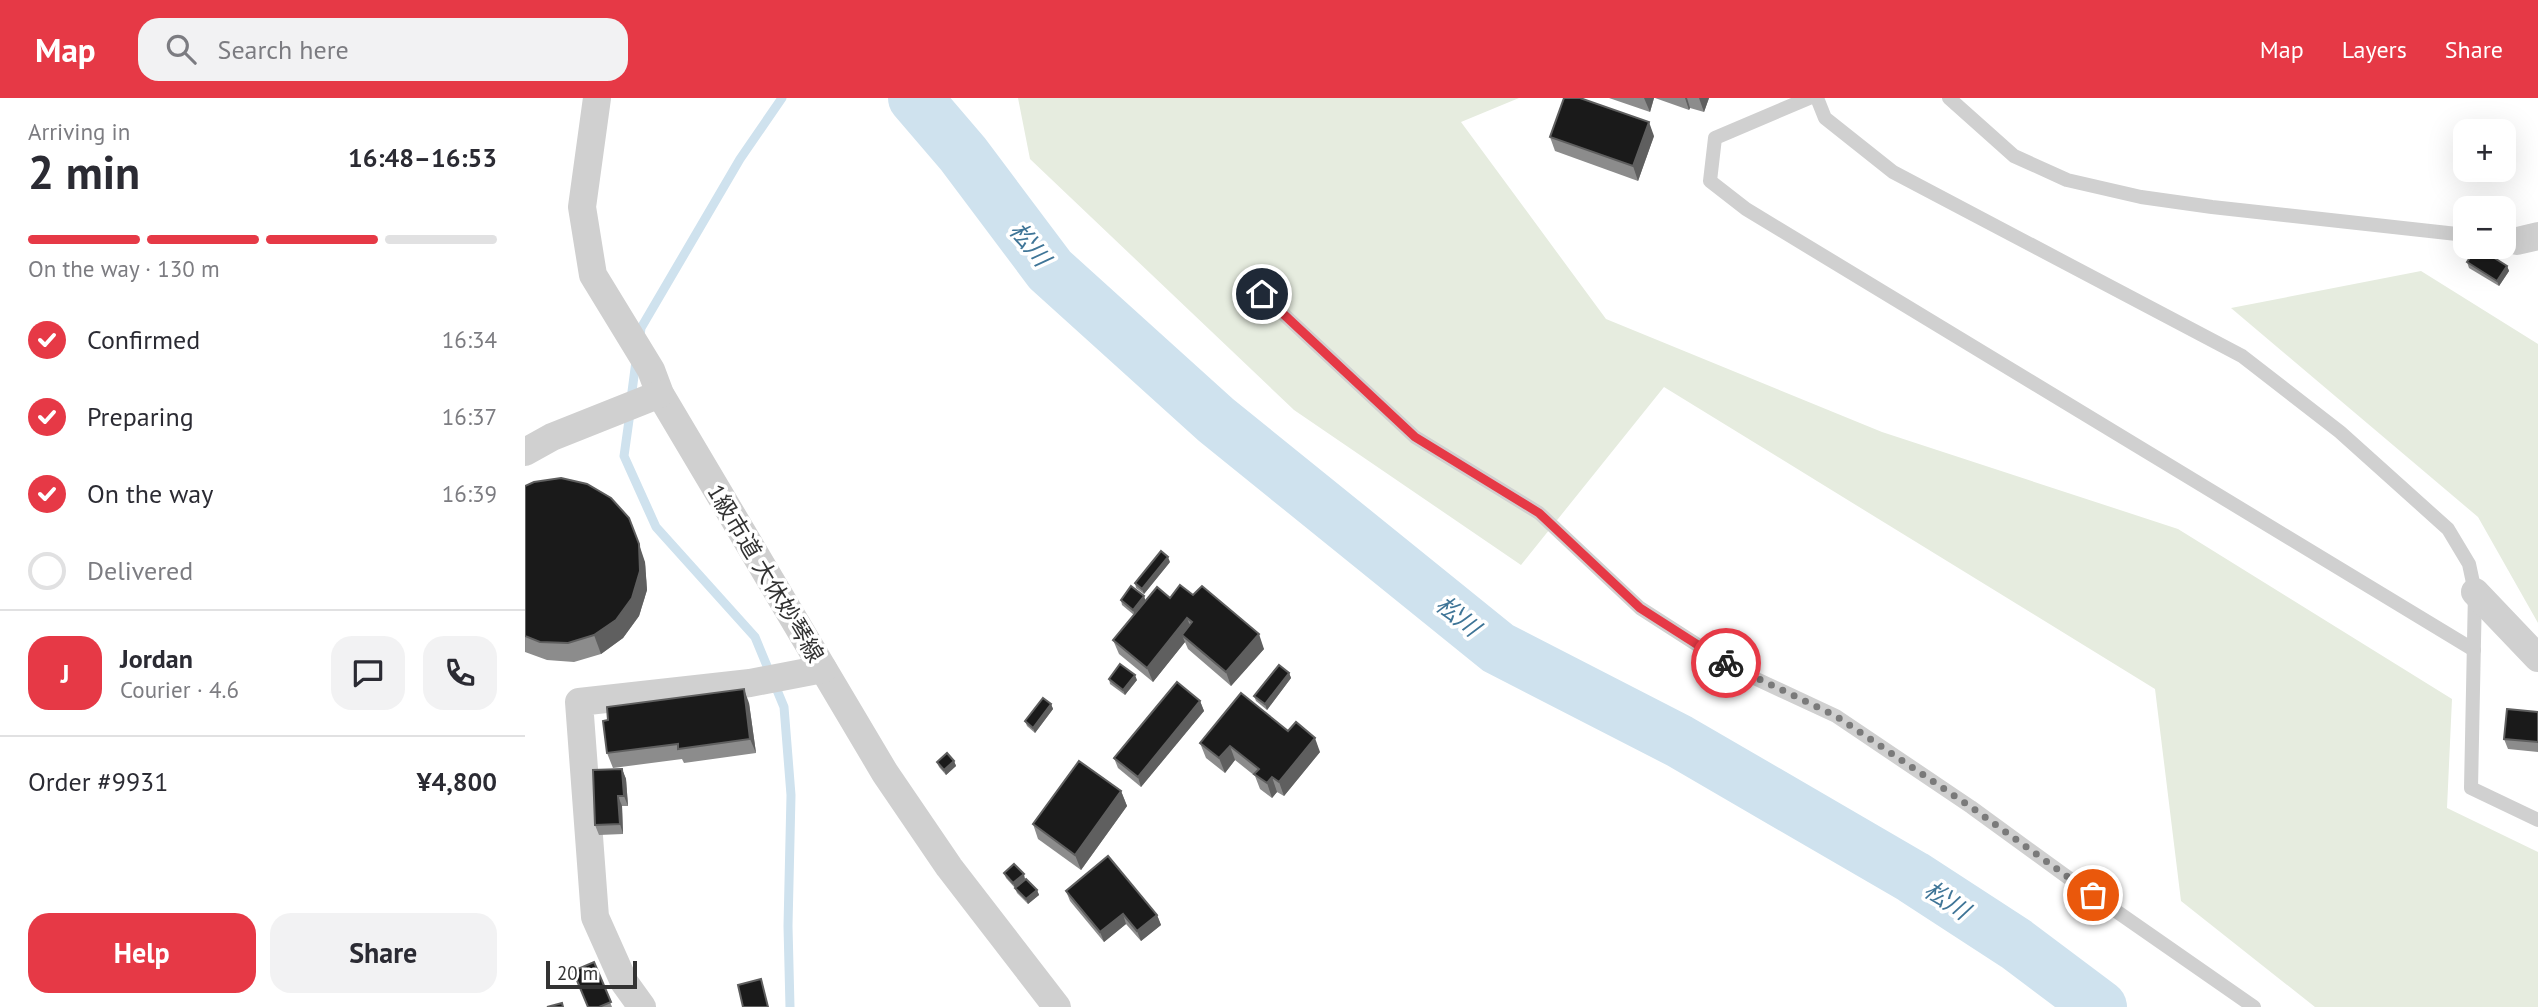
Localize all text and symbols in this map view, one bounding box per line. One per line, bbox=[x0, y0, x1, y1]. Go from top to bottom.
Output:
search box bbox=[138, 18, 628, 81]
text: Map bbox=[35, 28, 96, 71]
icon: search bbox=[162, 30, 200, 68]
text: Search here bbox=[218, 33, 349, 66]
text: Map bbox=[2260, 34, 2304, 65]
text: Layers bbox=[2342, 34, 2407, 65]
text: Share bbox=[2445, 34, 2503, 65]
text: Arriving in bbox=[28, 117, 130, 146]
map controls bbox=[2453, 119, 2516, 259]
button: + bbox=[2453, 119, 2516, 182]
text: 16:48–16:53 bbox=[348, 141, 497, 174]
text: 2 min bbox=[28, 142, 140, 202]
button: − bbox=[2453, 196, 2516, 259]
water label: 松川 bbox=[1003, 216, 1059, 275]
text: On the way · 130 m bbox=[28, 254, 220, 283]
pin bbox=[1232, 264, 1292, 324]
icon: home bbox=[1243, 275, 1281, 313]
icon: check bbox=[28, 321, 66, 359]
text: Confirmed bbox=[87, 323, 200, 356]
text: 16:34 bbox=[442, 325, 497, 354]
icon: check bbox=[28, 398, 66, 436]
text: Preparing bbox=[87, 400, 194, 433]
text: 16:37 bbox=[442, 402, 497, 431]
icon: check bbox=[28, 475, 66, 513]
text: On the way bbox=[87, 477, 213, 510]
text: 16:39 bbox=[442, 479, 497, 508]
street label: 1級市道 大休妙琴線 bbox=[701, 479, 831, 667]
text: Delivered bbox=[87, 554, 193, 587]
water label: 松川 bbox=[1430, 589, 1489, 645]
courier bbox=[1691, 628, 1761, 698]
button: chat bbox=[331, 636, 405, 710]
button: phone bbox=[423, 636, 497, 710]
text: Jordan bbox=[120, 642, 193, 675]
icon: bike bbox=[1707, 644, 1745, 682]
text: J bbox=[61, 657, 69, 690]
text: Courier · 4.6 bbox=[120, 675, 239, 704]
text: Order #9931 bbox=[28, 765, 168, 798]
text: ¥4,800 bbox=[417, 765, 497, 798]
pin bbox=[2063, 865, 2123, 925]
water label: 松川 bbox=[1918, 874, 1978, 928]
icon: bag bbox=[2074, 876, 2112, 914]
button: Help bbox=[28, 913, 256, 993]
button: Share bbox=[270, 913, 497, 993]
scale bar bbox=[546, 958, 637, 990]
text: 20 m bbox=[557, 961, 598, 985]

